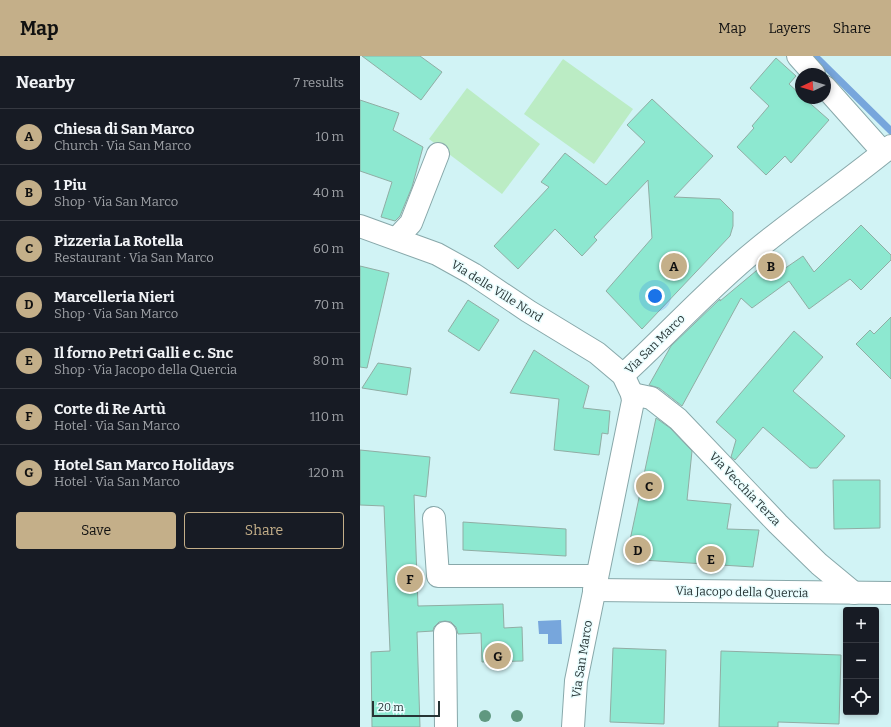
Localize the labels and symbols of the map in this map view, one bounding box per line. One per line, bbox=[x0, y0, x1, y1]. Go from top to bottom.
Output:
north arrow bbox=[795, 68, 831, 104]
pin: A bbox=[661, 251, 687, 281]
pin: B bbox=[758, 251, 784, 281]
street label: Via delle Ville Nord bbox=[449, 257, 545, 325]
your location bbox=[645, 286, 665, 306]
street label: Via San Marco bbox=[622, 311, 688, 377]
street label: Via Vecchia Terza bbox=[706, 449, 784, 529]
pin: C bbox=[636, 471, 662, 501]
pin: D bbox=[625, 535, 651, 565]
pin: E bbox=[698, 544, 724, 574]
pin: F bbox=[397, 564, 423, 594]
street label: Via Jacopo della Quercia bbox=[675, 584, 809, 600]
street label: Via San Marco bbox=[569, 619, 595, 699]
pin: G bbox=[485, 641, 511, 671]
scale bar bbox=[372, 699, 440, 718]

